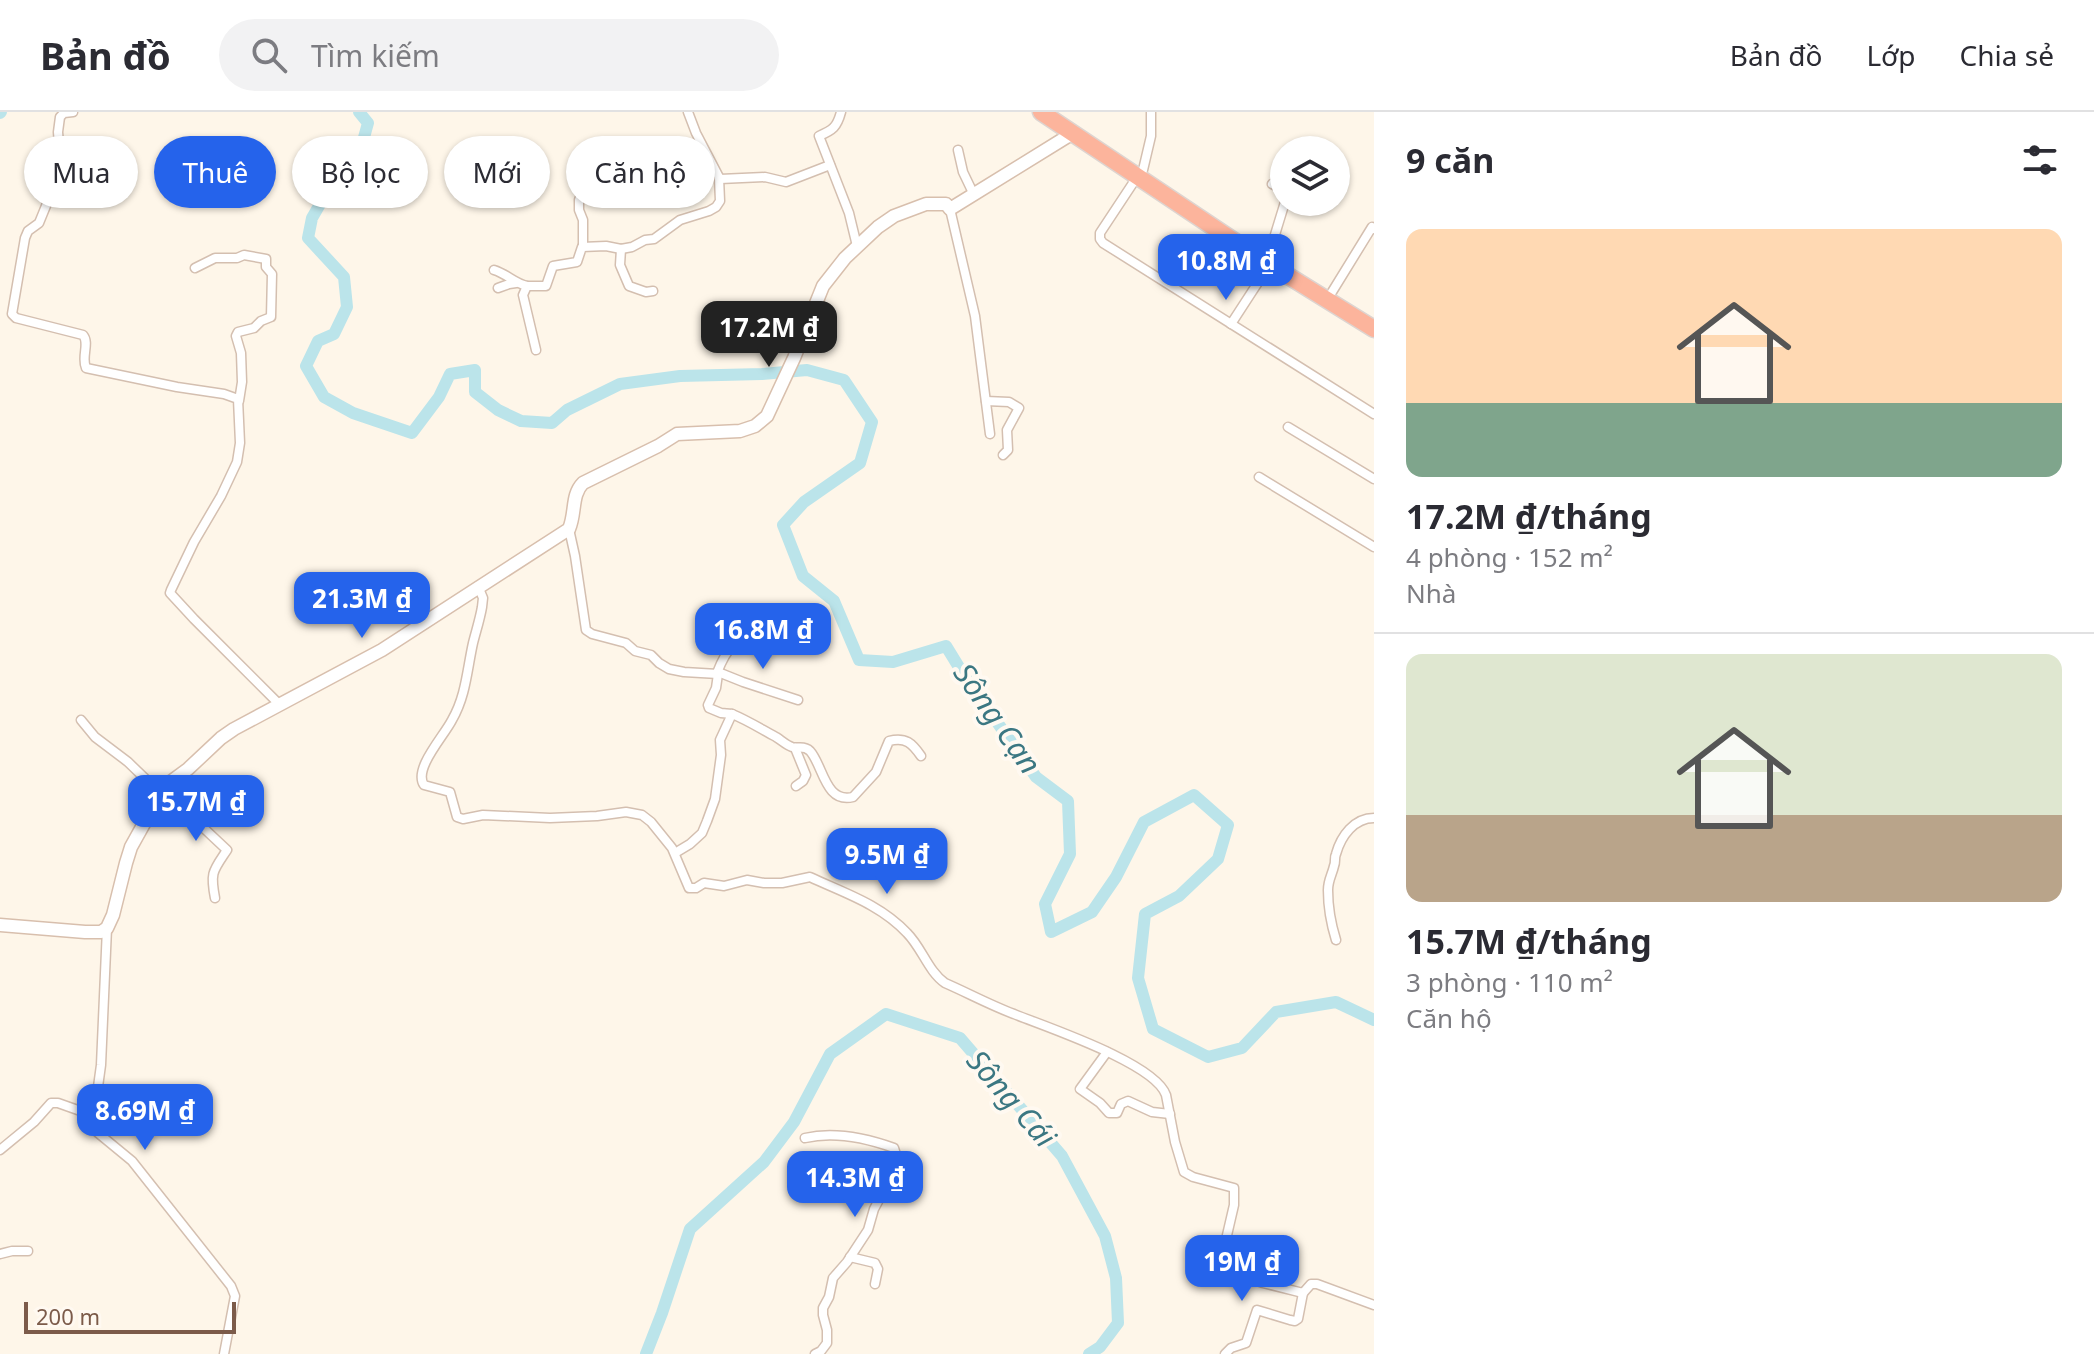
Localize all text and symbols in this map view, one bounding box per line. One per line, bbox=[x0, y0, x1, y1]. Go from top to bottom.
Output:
search box bbox=[219, 19, 779, 91]
text: Bản đồ bbox=[40, 29, 171, 81]
icon: search bbox=[247, 33, 291, 77]
text: Tìm kiếm bbox=[311, 35, 440, 76]
text: Bản đồ bbox=[1730, 36, 1822, 74]
text: Lớp bbox=[1866, 36, 1916, 74]
text: Chia sẻ bbox=[1960, 36, 2054, 74]
chip: Mua bbox=[24, 136, 138, 208]
chip: Thuê bbox=[154, 136, 276, 208]
chip: Bộ lọc bbox=[292, 136, 428, 208]
chip: Mới bbox=[444, 136, 550, 208]
chip: Căn hộ bbox=[566, 136, 715, 208]
map controls bbox=[1270, 136, 1350, 216]
button: layers bbox=[1270, 136, 1350, 216]
text: 9 căn bbox=[1406, 137, 1494, 183]
icon: filters bbox=[2018, 138, 2062, 182]
pin: 10.8M ₫ bbox=[1152, 234, 1300, 302]
text: 10.8M ₫ bbox=[1176, 242, 1276, 278]
icon: home bbox=[1662, 281, 1806, 425]
pin: 17.2M ₫ bbox=[695, 301, 843, 369]
text: 17.2M ₫ bbox=[719, 309, 819, 345]
text: 17.2M ₫/tháng bbox=[1406, 493, 1652, 539]
text: 4 phòng · 152 m² bbox=[1406, 539, 1613, 575]
pin: 21.3M ₫ bbox=[288, 572, 436, 640]
text: Nhà bbox=[1406, 575, 1456, 611]
text: 21.3M ₫ bbox=[312, 580, 412, 616]
pin: 16.8M ₫ bbox=[689, 603, 837, 671]
text: 16.8M ₫ bbox=[713, 611, 813, 647]
water label: Sông Cạn bbox=[945, 654, 1051, 782]
icon: home bbox=[1662, 706, 1806, 850]
pin: 15.7M ₫ bbox=[122, 775, 270, 843]
text: 15.7M ₫ bbox=[146, 783, 246, 819]
pin: 9.5M ₫ bbox=[822, 828, 952, 896]
text: 9.5M ₫ bbox=[844, 836, 930, 872]
text: 15.7M ₫/tháng bbox=[1406, 918, 1652, 964]
text: 3 phòng · 110 m² bbox=[1406, 964, 1613, 1000]
text: Căn hộ bbox=[1406, 1000, 1492, 1036]
water label: Sông Cái bbox=[958, 1040, 1067, 1157]
pin: 8.69M ₫ bbox=[71, 1084, 219, 1152]
text: 8.69M ₫ bbox=[95, 1092, 195, 1128]
pin: 14.3M ₫ bbox=[781, 1151, 929, 1219]
text: 14.3M ₫ bbox=[805, 1159, 905, 1195]
pin: 19M ₫ bbox=[1186, 1235, 1298, 1303]
text: 19M ₫ bbox=[1203, 1243, 1281, 1279]
scale bar bbox=[24, 1298, 236, 1334]
text: 200 m bbox=[36, 1301, 100, 1331]

